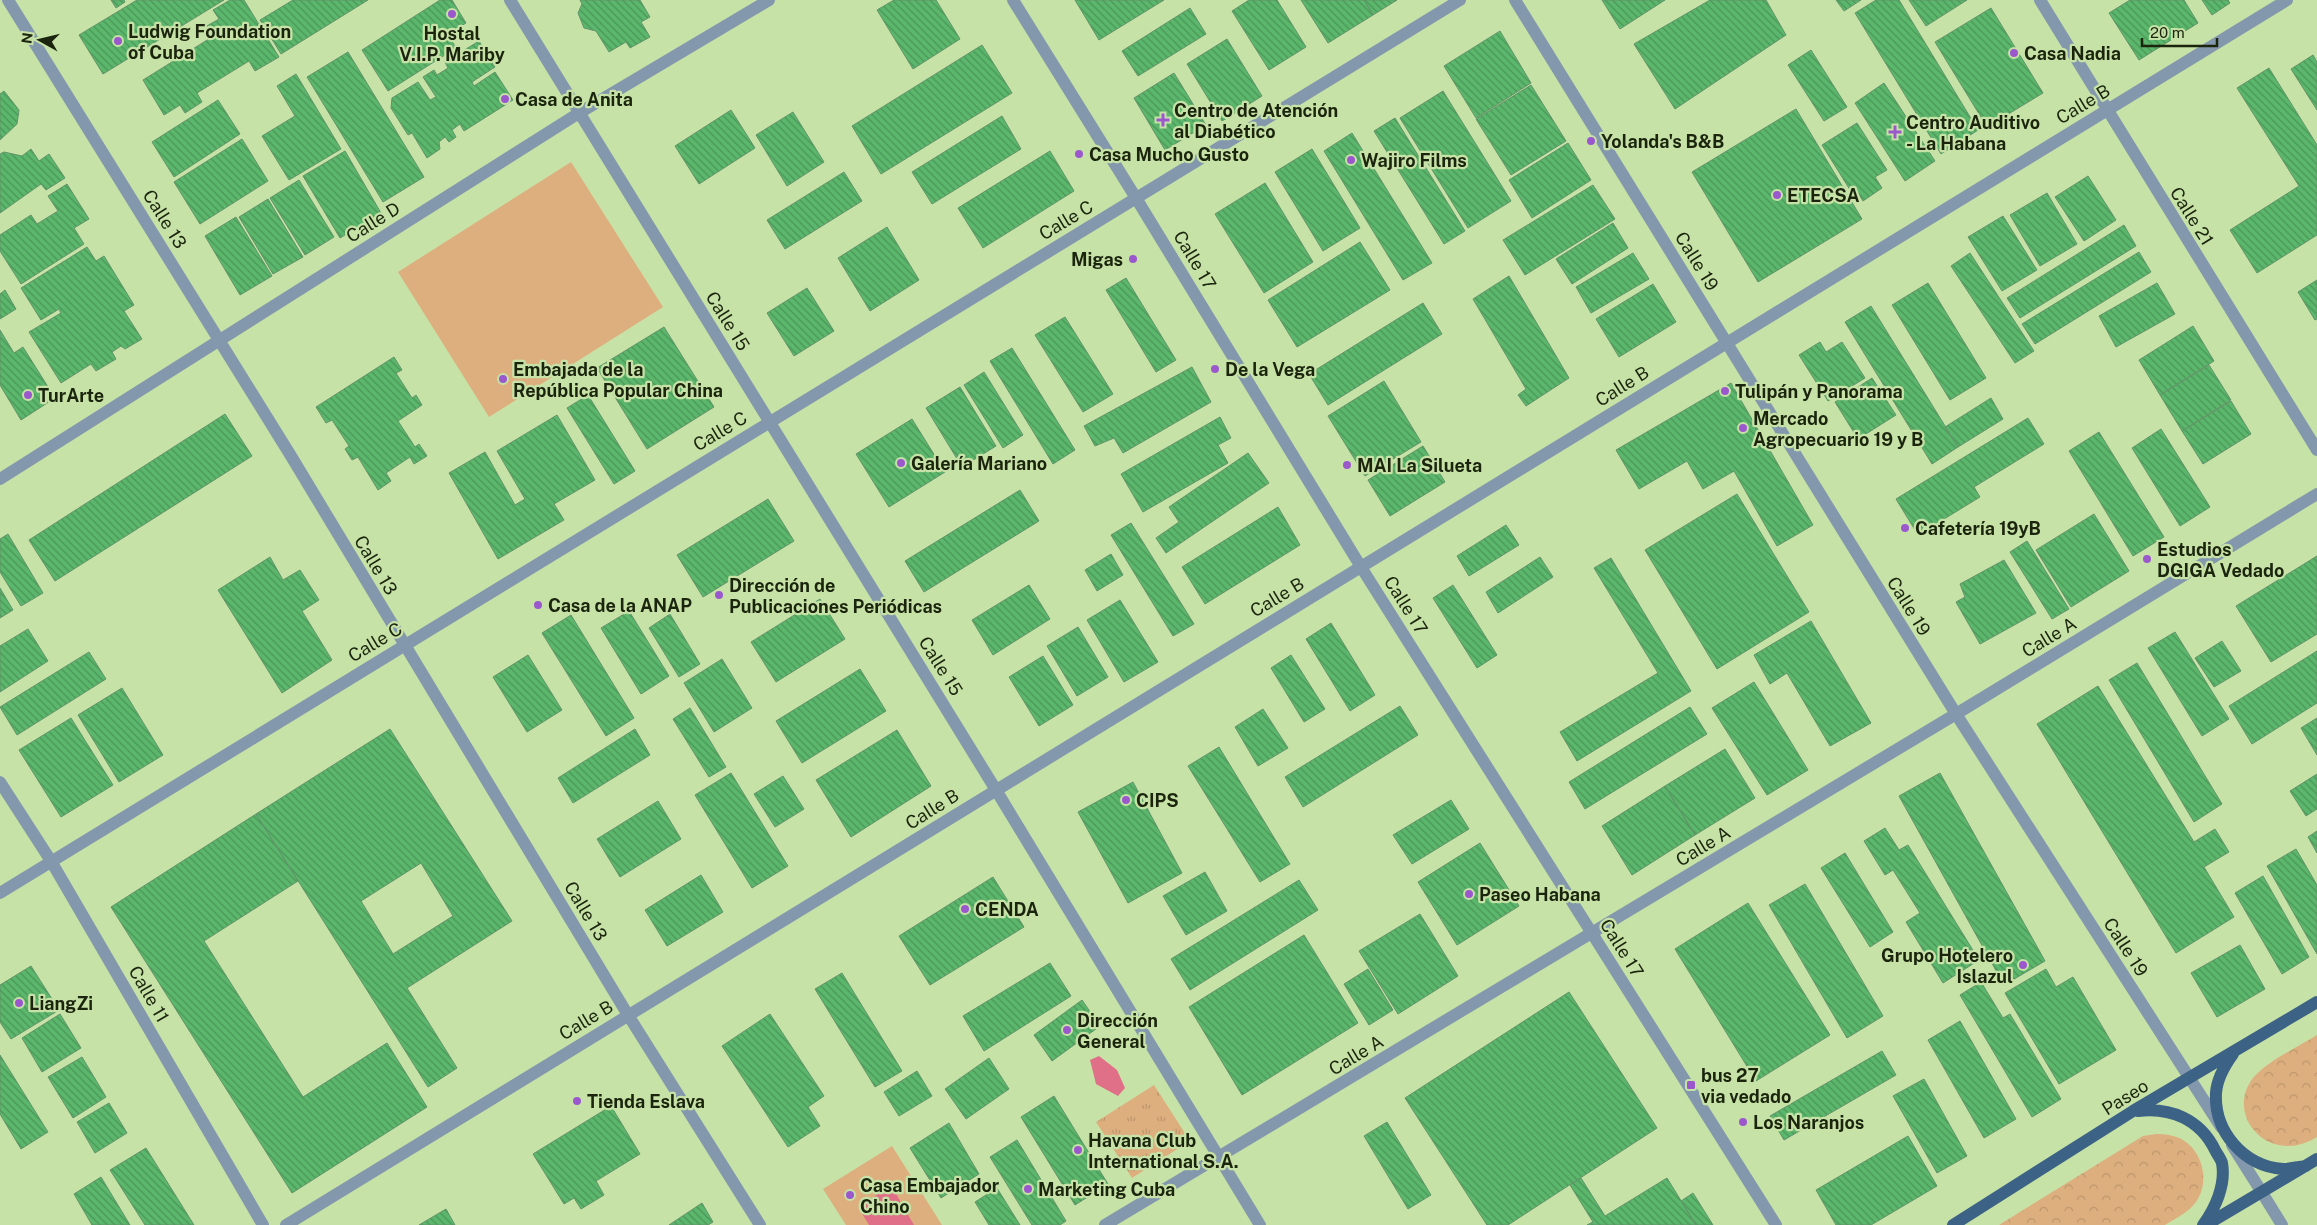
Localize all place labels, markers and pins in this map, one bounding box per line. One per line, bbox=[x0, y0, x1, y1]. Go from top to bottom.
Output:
marker: Hostal V.I.P. Mariby bbox=[446, 8, 458, 20]
place label: Ludwig Foundation of Cuba bbox=[128, 21, 291, 63]
place label: Hostal V.I.P. Mariby bbox=[399, 23, 505, 65]
marker: Ludwig Foundation of Cuba bbox=[112, 35, 124, 47]
place label: Casa Nadia bbox=[2024, 43, 2121, 64]
marker: Casa Nadia bbox=[2008, 47, 2020, 59]
place label: Casa de Anita bbox=[515, 89, 633, 110]
marker: Casa de Anita bbox=[499, 93, 511, 105]
place label: Centro de Atención al Diabético bbox=[1174, 100, 1338, 142]
place label: Centro Auditivo - La Habana bbox=[1906, 112, 2040, 154]
marker: Centro de Atención al Diabético bbox=[1156, 113, 1170, 127]
marker: Centro Auditivo - La Habana bbox=[1888, 125, 1902, 139]
place label: Yolanda's B&B bbox=[1601, 131, 1724, 152]
marker: Yolanda's B&B bbox=[1585, 135, 1597, 147]
place label: Casa Mucho Gusto bbox=[1089, 144, 1249, 165]
marker: Casa Mucho Gusto bbox=[1073, 148, 1085, 160]
place label: Wajiro Films bbox=[1361, 150, 1467, 171]
marker: Wajiro Films bbox=[1345, 154, 1357, 166]
place label: ETECSA bbox=[1787, 185, 1860, 206]
marker: ETECSA bbox=[1771, 189, 1783, 201]
place label: Migas bbox=[1071, 249, 1123, 270]
marker: Migas bbox=[1127, 253, 1139, 265]
place label: Embajada de la República Popular China bbox=[513, 359, 723, 401]
place label: De la Vega bbox=[1225, 359, 1315, 380]
marker: De la Vega bbox=[1209, 363, 1221, 375]
marker: Embajada de la República Popular China bbox=[497, 373, 509, 385]
place label: Tulipán y Panorama bbox=[1735, 381, 1903, 402]
place label: TurArte bbox=[38, 385, 104, 406]
marker: Tulipán y Panorama bbox=[1719, 385, 1731, 397]
marker: TurArte bbox=[22, 389, 34, 401]
place label: Mercado Agropecuario 19 y B bbox=[1753, 408, 1923, 450]
marker: Mercado Agropecuario 19 y B bbox=[1737, 422, 1749, 434]
place label: Galería Mariano bbox=[911, 453, 1047, 474]
place label: MAI La Silueta bbox=[1357, 455, 1482, 476]
marker: Galería Mariano bbox=[895, 457, 907, 469]
marker: MAI La Silueta bbox=[1341, 459, 1353, 471]
place label: Cafetería 19yB bbox=[1915, 518, 2041, 539]
marker: Cafetería 19yB bbox=[1899, 522, 1911, 534]
place label: Estudios DGIGA Vedado bbox=[2157, 539, 2284, 581]
marker: Estudios DGIGA Vedado bbox=[2141, 553, 2153, 565]
place label: Dirección de Publicaciones Periódicas bbox=[729, 575, 942, 617]
marker: Dirección de Publicaciones Periódicas bbox=[713, 589, 725, 601]
place label: Casa de la ANAP bbox=[548, 595, 692, 616]
marker: Casa de la ANAP bbox=[532, 599, 544, 611]
place label: CIPS bbox=[1136, 790, 1179, 811]
marker: CIPS bbox=[1120, 794, 1132, 806]
place label: Paseo Habana bbox=[1479, 884, 1601, 905]
marker: Paseo Habana bbox=[1463, 888, 1475, 900]
place label: CENDA bbox=[975, 899, 1039, 920]
marker: CENDA bbox=[959, 903, 971, 915]
place label: Grupo Hotelero Islazul bbox=[1881, 945, 2013, 987]
marker: Grupo Hotelero Islazul bbox=[2017, 959, 2029, 971]
place label: LiangZi bbox=[29, 993, 93, 1014]
marker: LiangZi bbox=[13, 997, 25, 1009]
place label: Dirección General bbox=[1077, 1010, 1158, 1052]
marker: Dirección General bbox=[1061, 1024, 1073, 1036]
place label: bus 27 via vedado bbox=[1701, 1065, 1791, 1107]
marker: bus 27 via vedado bbox=[1685, 1079, 1697, 1091]
place label: Tienda Eslava bbox=[587, 1091, 705, 1112]
marker: Tienda Eslava bbox=[571, 1095, 583, 1107]
place label: Los Naranjos bbox=[1753, 1112, 1864, 1133]
marker: Los Naranjos bbox=[1737, 1116, 1749, 1128]
place label: Havana Club International S.A. bbox=[1088, 1130, 1239, 1172]
marker: Havana Club International S.A. bbox=[1072, 1144, 1084, 1156]
place label: Casa Embajador Chino bbox=[860, 1175, 1000, 1217]
place label: Marketing Cuba bbox=[1038, 1179, 1175, 1200]
marker: Marketing Cuba bbox=[1022, 1183, 1034, 1195]
marker: Casa Embajador Chino bbox=[844, 1189, 856, 1201]

